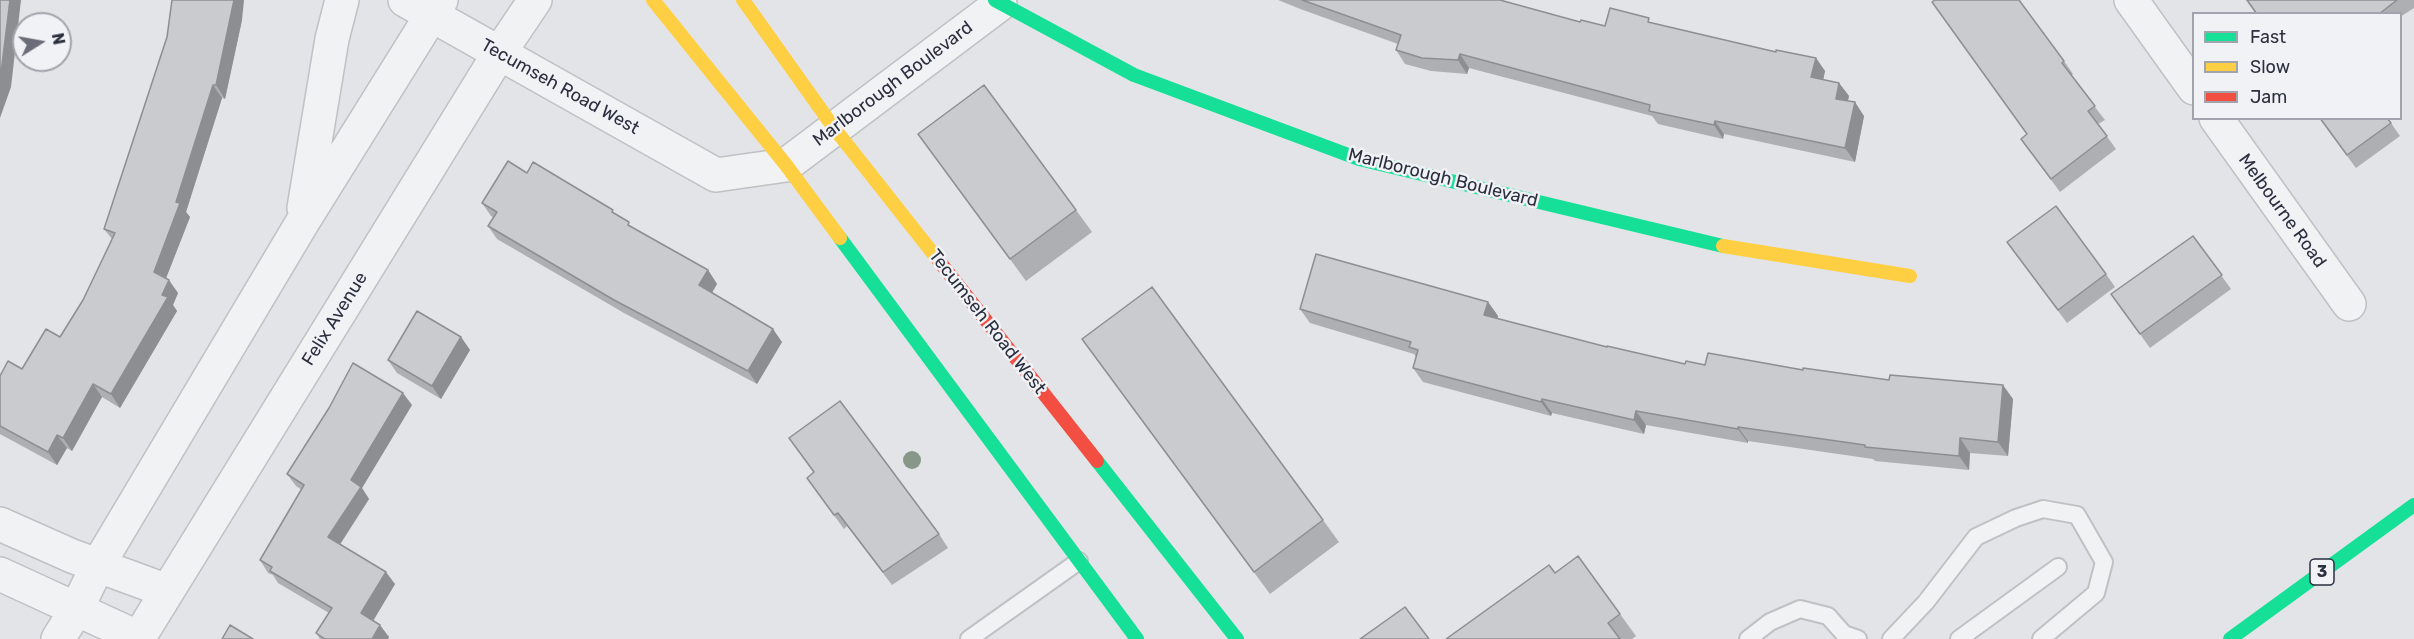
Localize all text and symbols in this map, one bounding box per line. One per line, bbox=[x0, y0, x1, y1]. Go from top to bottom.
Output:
north arrow bbox=[12, 12, 72, 72]
legend bbox=[2192, 12, 2402, 120]
street label: Marlborough Boulevard bbox=[809, 17, 977, 151]
text: Fast bbox=[2250, 26, 2286, 48]
text: N bbox=[48, 31, 69, 46]
street label: Tecumseh Road West bbox=[477, 35, 643, 139]
text: Slow bbox=[2250, 56, 2290, 78]
text: Jam bbox=[2250, 86, 2287, 108]
street label: Marlborough Boulevard bbox=[1346, 144, 1540, 212]
street label: Melbourne Road bbox=[2233, 150, 2331, 272]
street label: Tecumseh Road West bbox=[924, 245, 1050, 399]
street label: Felix Avenue bbox=[298, 268, 372, 370]
road number: 3 bbox=[2310, 559, 2334, 585]

